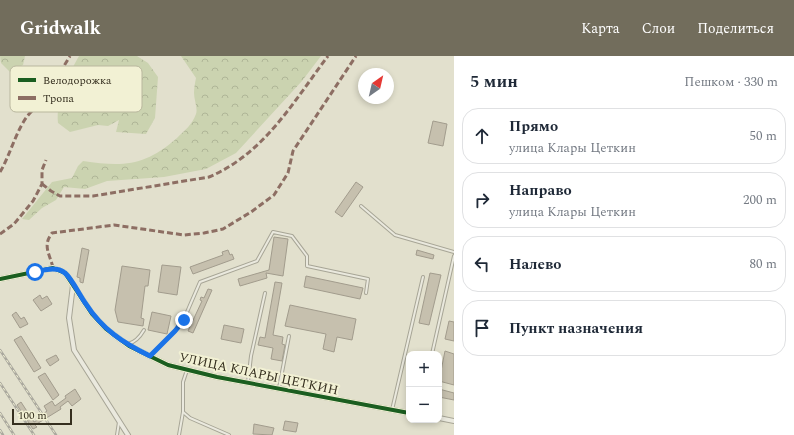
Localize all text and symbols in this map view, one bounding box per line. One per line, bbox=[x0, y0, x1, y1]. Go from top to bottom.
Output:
text: Gridwalk bbox=[20, 14, 101, 43]
text: Карта bbox=[581, 18, 620, 39]
text: Слои bbox=[642, 18, 675, 39]
text: Поделиться bbox=[697, 18, 774, 39]
legend bbox=[10, 66, 142, 112]
north arrow bbox=[358, 68, 394, 104]
text: 5 мин bbox=[470, 69, 518, 95]
text: Велодорожка bbox=[43, 72, 112, 89]
text: Пешком · 330 m bbox=[684, 72, 778, 92]
text: Тропа bbox=[43, 90, 75, 107]
text: Прямо bbox=[509, 115, 558, 138]
icon: ahead bbox=[471, 125, 493, 147]
text: 50 m bbox=[750, 126, 777, 146]
text: улица Клары Цеткин bbox=[509, 138, 636, 158]
text: Направо bbox=[509, 179, 572, 202]
icon: right bbox=[471, 189, 493, 211]
text: 200 m bbox=[743, 190, 777, 210]
text: улица Клары Цеткин bbox=[509, 202, 636, 222]
icon: left bbox=[471, 253, 493, 275]
text: Налево bbox=[509, 253, 562, 276]
text: 80 m bbox=[750, 254, 777, 274]
route start bbox=[26, 263, 44, 281]
route end bbox=[175, 311, 193, 329]
icon: arrive bbox=[471, 317, 493, 339]
text: Пункт назначения bbox=[509, 317, 643, 340]
street label: УЛИЦА КЛАРЫ ЦЕТКИН bbox=[177, 347, 340, 401]
map controls bbox=[406, 351, 442, 423]
button: + bbox=[406, 351, 442, 387]
button: − bbox=[406, 387, 442, 423]
scale bar bbox=[12, 407, 72, 426]
text: 100 m bbox=[18, 407, 47, 424]

